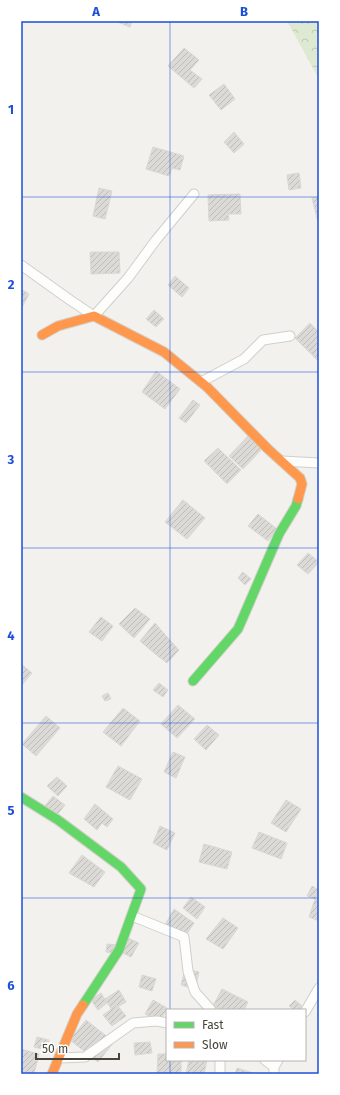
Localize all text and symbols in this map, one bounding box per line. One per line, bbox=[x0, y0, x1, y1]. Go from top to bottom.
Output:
text: A bbox=[91, 4, 100, 19]
text: B bbox=[240, 4, 248, 19]
text: 1 bbox=[8, 102, 14, 117]
text: 2 bbox=[8, 277, 15, 292]
text: 3 bbox=[7, 452, 15, 467]
text: 4 bbox=[7, 628, 15, 643]
text: 5 bbox=[8, 803, 15, 818]
text: 6 bbox=[7, 978, 15, 993]
legend bbox=[166, 1009, 306, 1061]
text: Fast bbox=[202, 1018, 224, 1032]
scale bar bbox=[36, 1035, 119, 1061]
text: Slow bbox=[202, 1038, 228, 1052]
text: 50 m bbox=[42, 1042, 68, 1056]

